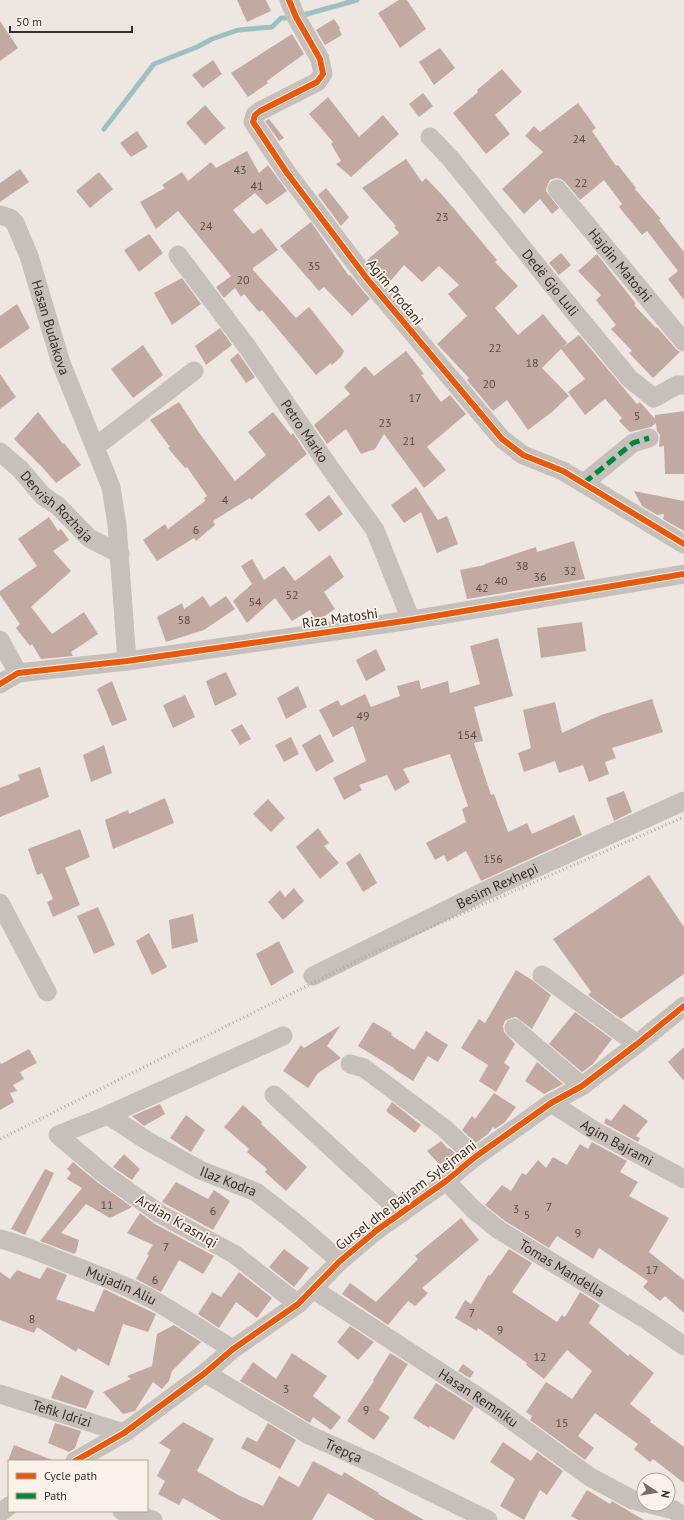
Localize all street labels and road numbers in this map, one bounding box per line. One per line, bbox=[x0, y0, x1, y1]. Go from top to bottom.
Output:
street label: Hajdin Matoshi bbox=[584, 225, 656, 306]
street label: Dedë Gjo Luli bbox=[518, 245, 583, 320]
street label: Agim Prodani bbox=[363, 255, 427, 329]
street label: Hasan Budakova bbox=[28, 278, 74, 378]
street label: Petro Marko bbox=[277, 396, 333, 466]
street label: Dervish Rozhaja bbox=[16, 467, 97, 546]
street label: Riza Matoshi bbox=[301, 604, 379, 632]
street label: Besim Rexhepi bbox=[453, 859, 541, 913]
street label: Agim Bajrami bbox=[577, 1115, 656, 1170]
street label: Gursel dhe Bajram Sylejmani bbox=[332, 1136, 480, 1254]
street label: Ilaz Kodra bbox=[197, 1162, 259, 1200]
street label: Ardian Krasniqi bbox=[133, 1190, 221, 1252]
street label: Tomas Mandella bbox=[516, 1235, 608, 1301]
street label: Mujadin Aliu bbox=[83, 1262, 160, 1309]
street label: Hasan Remniku bbox=[435, 1364, 522, 1431]
street label: Tefik Idrizi bbox=[30, 1396, 94, 1431]
street label: Trepça bbox=[322, 1434, 365, 1467]

